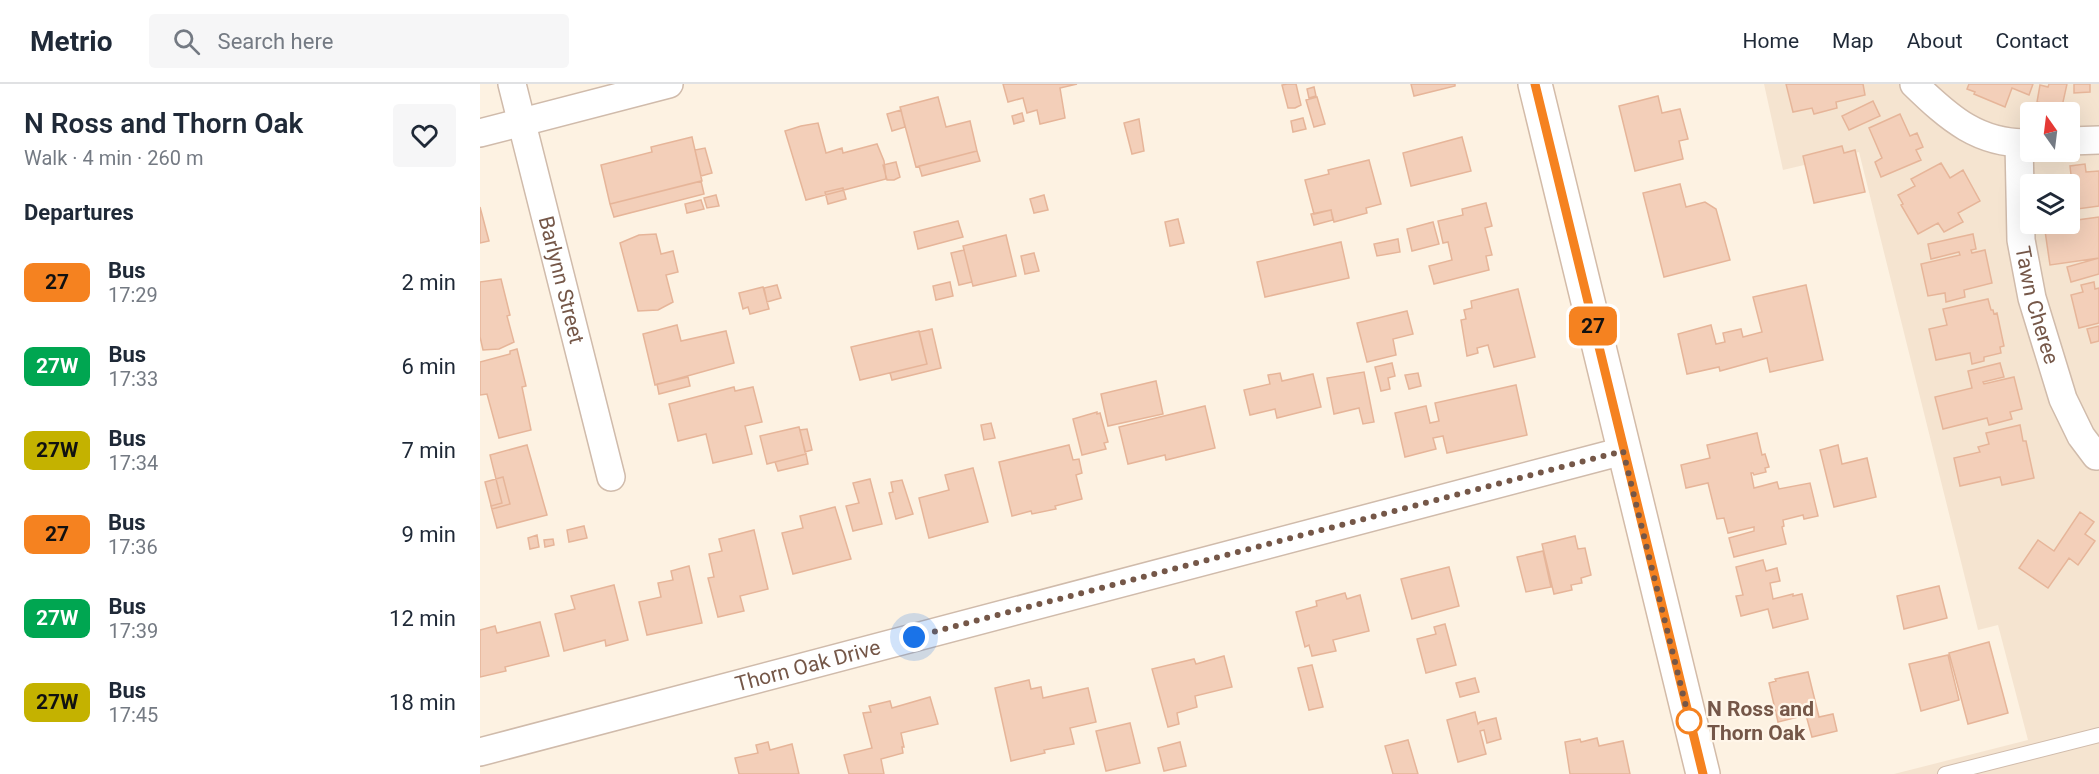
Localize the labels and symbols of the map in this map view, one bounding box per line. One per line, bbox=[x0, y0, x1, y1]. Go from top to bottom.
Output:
north arrow bbox=[2020, 102, 2080, 162]
street label: Barlynn Street bbox=[534, 214, 589, 346]
street label: Tawn Cheree bbox=[2010, 244, 2064, 367]
line badge: 27 bbox=[1566, 306, 1620, 346]
your location bbox=[899, 622, 929, 652]
street label: Thorn Oak Drive bbox=[733, 635, 883, 696]
place label: N Ross and Thorn Oak bbox=[1707, 697, 1814, 745]
marker: N Ross and Thorn Oak bbox=[1676, 708, 1702, 734]

